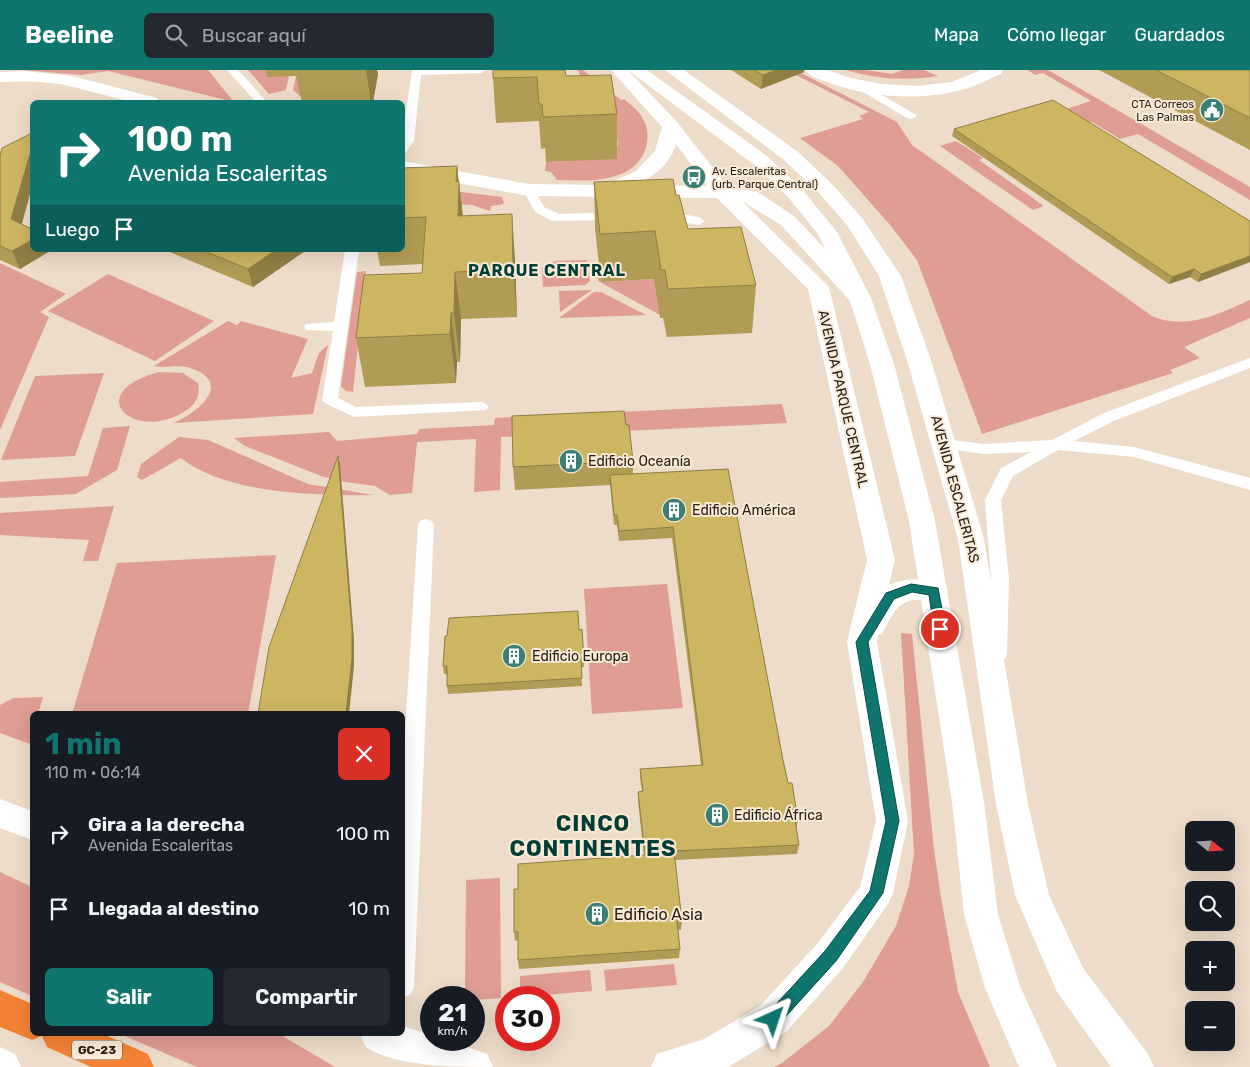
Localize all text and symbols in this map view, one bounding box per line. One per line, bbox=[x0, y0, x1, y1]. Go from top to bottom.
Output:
search box bbox=[144, 13, 494, 58]
text: Beeline bbox=[25, 21, 114, 49]
icon: search bbox=[162, 21, 190, 49]
text: Buscar aquí bbox=[202, 24, 306, 47]
text: Mapa bbox=[934, 24, 979, 46]
text: Cómo llegar bbox=[1007, 24, 1106, 46]
text: Guardados bbox=[1134, 24, 1225, 46]
public building icon: CTA Correos Las Palmas bbox=[1199, 97, 1225, 123]
place label: CTA Correos Las Palmas bbox=[1131, 98, 1194, 124]
text: 100 m bbox=[128, 118, 233, 160]
icon: right bbox=[45, 120, 110, 185]
text: Avenida Escaleritas bbox=[128, 160, 328, 187]
bus stop icon: Av. Escaleritas (urb. Parque Central) bbox=[681, 164, 707, 190]
place label: Av. Escaleritas (urb. Parque Central) bbox=[712, 165, 818, 191]
icon: arrive bbox=[110, 215, 138, 243]
text: Luego bbox=[45, 218, 100, 241]
district label: PARQUE CENTRAL bbox=[468, 261, 626, 280]
street label: AVENIDA PARQUE CENTRAL bbox=[814, 308, 872, 490]
street label: AVENIDA ESCALERITAS bbox=[927, 413, 983, 565]
building icon: Edificio Oceanía bbox=[558, 448, 584, 474]
place label: Edificio Oceanía bbox=[588, 453, 691, 470]
building icon: Edificio América bbox=[661, 497, 687, 523]
place label: Edificio América bbox=[692, 502, 796, 519]
pin bbox=[919, 608, 961, 650]
icon: arrive bbox=[926, 615, 954, 643]
building icon: Edificio Europa bbox=[501, 643, 527, 669]
place label: Edificio Europa bbox=[532, 648, 629, 665]
text: 1 min bbox=[45, 726, 122, 762]
button: close bbox=[338, 728, 390, 780]
text: 110 m · 06:14 bbox=[45, 763, 141, 782]
building icon: Edificio África bbox=[704, 802, 730, 828]
place label: Edificio África bbox=[734, 806, 823, 824]
district label: CINCO CONTINENTES bbox=[509, 810, 677, 862]
text: Gira a la derecha bbox=[88, 813, 245, 836]
icon: right bbox=[45, 820, 73, 848]
north arrow bbox=[1185, 821, 1235, 871]
map controls bbox=[1185, 821, 1235, 1051]
text: 100 m bbox=[336, 822, 390, 845]
text: Avenida Escaleritas bbox=[88, 836, 233, 855]
button: search bbox=[1185, 881, 1235, 931]
icon: arrive bbox=[45, 895, 73, 923]
text: Llegada al destino bbox=[88, 897, 259, 920]
text: 10 m bbox=[348, 897, 390, 920]
building icon: Edificio Asia bbox=[584, 901, 610, 927]
place label: Edificio Asia bbox=[614, 905, 703, 924]
button: + bbox=[1185, 941, 1235, 991]
button: Salir bbox=[45, 968, 213, 1026]
button: Compartir bbox=[223, 968, 390, 1026]
speed limit sign: 30 bbox=[495, 986, 560, 1051]
position arrow bbox=[746, 992, 798, 1044]
text: 21 bbox=[438, 998, 467, 1027]
button: − bbox=[1185, 1001, 1235, 1051]
text: km/h bbox=[438, 1024, 467, 1038]
road number: GC-23 bbox=[72, 1040, 122, 1060]

